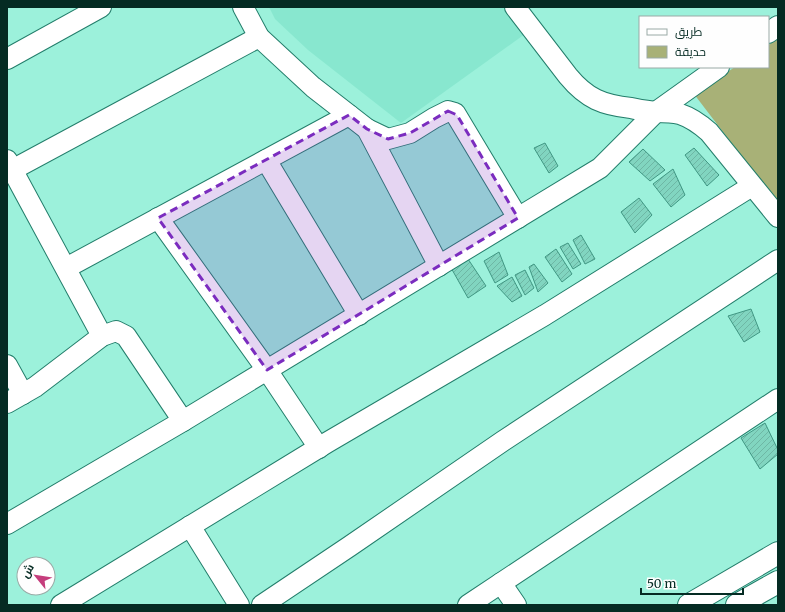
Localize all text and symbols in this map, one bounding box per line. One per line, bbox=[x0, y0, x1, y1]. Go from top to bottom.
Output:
legend bbox=[639, 16, 769, 68]
text: طريق bbox=[675, 24, 703, 39]
text: حديقة bbox=[675, 44, 706, 59]
north arrow bbox=[16, 556, 56, 596]
text: ش bbox=[18, 561, 37, 581]
scale bar bbox=[641, 570, 743, 596]
text: 50 m bbox=[647, 576, 676, 591]

